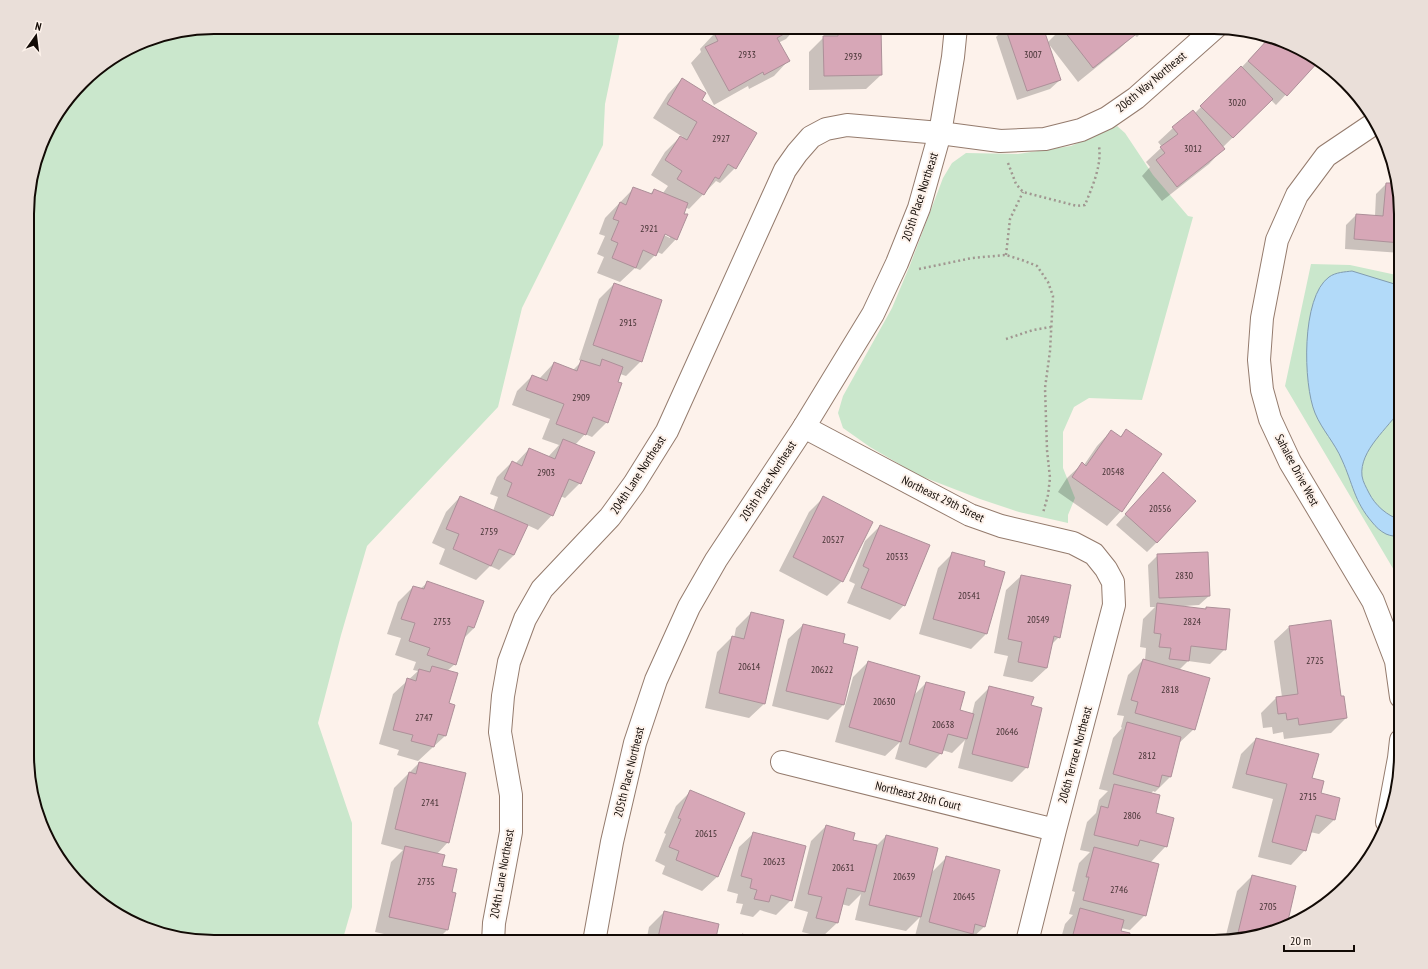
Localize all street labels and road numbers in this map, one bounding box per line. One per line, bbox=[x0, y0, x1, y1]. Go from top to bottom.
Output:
street label: 206th Way Northeast bbox=[1112, 47, 1189, 115]
street label: 205th Place Northeast bbox=[898, 150, 941, 243]
street label: Sahalee Drive West bbox=[1272, 431, 1323, 509]
street label: 204th Lane Northeast bbox=[607, 432, 669, 517]
street label: 205th Place Northeast bbox=[736, 437, 800, 524]
street label: Northeast 29th Street bbox=[899, 472, 988, 525]
street label: 206th Terrace Northeast bbox=[1054, 704, 1095, 805]
street label: 205th Place Northeast bbox=[610, 724, 647, 819]
street label: Northeast 28th Court bbox=[874, 778, 963, 814]
street label: 204th Lane Northeast bbox=[486, 827, 517, 920]

